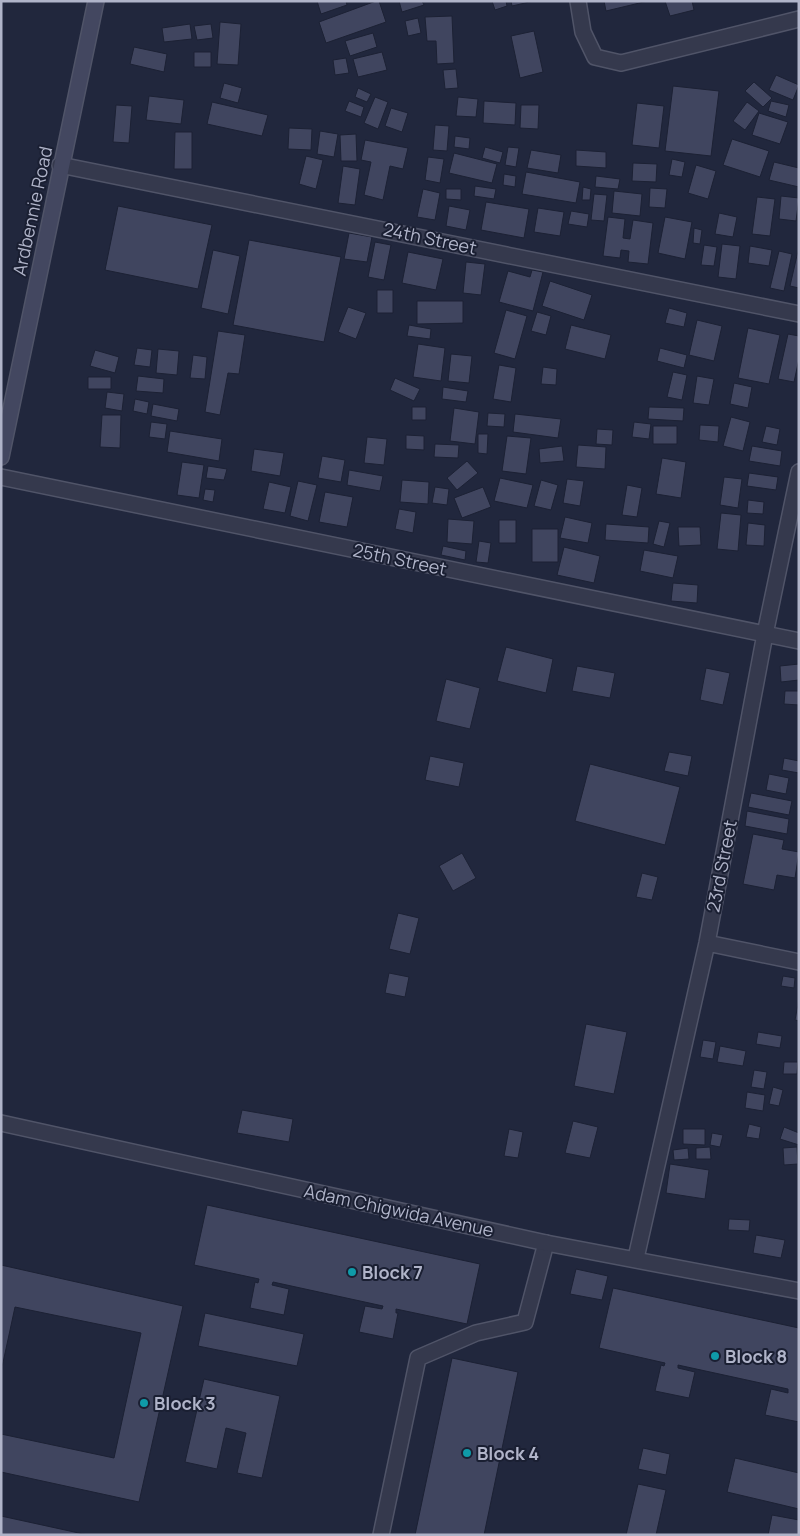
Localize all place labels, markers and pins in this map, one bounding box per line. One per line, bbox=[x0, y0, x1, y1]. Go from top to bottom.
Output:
place label: Block 7 bbox=[362, 1260, 423, 1284]
marker: Block 7 bbox=[346, 1266, 358, 1278]
place label: Block 8 bbox=[725, 1344, 787, 1368]
marker: Block 8 bbox=[709, 1350, 721, 1362]
place label: Block 3 bbox=[154, 1391, 216, 1415]
marker: Block 3 bbox=[138, 1397, 150, 1409]
place label: Block 4 bbox=[477, 1441, 539, 1465]
marker: Block 4 bbox=[461, 1447, 473, 1459]

